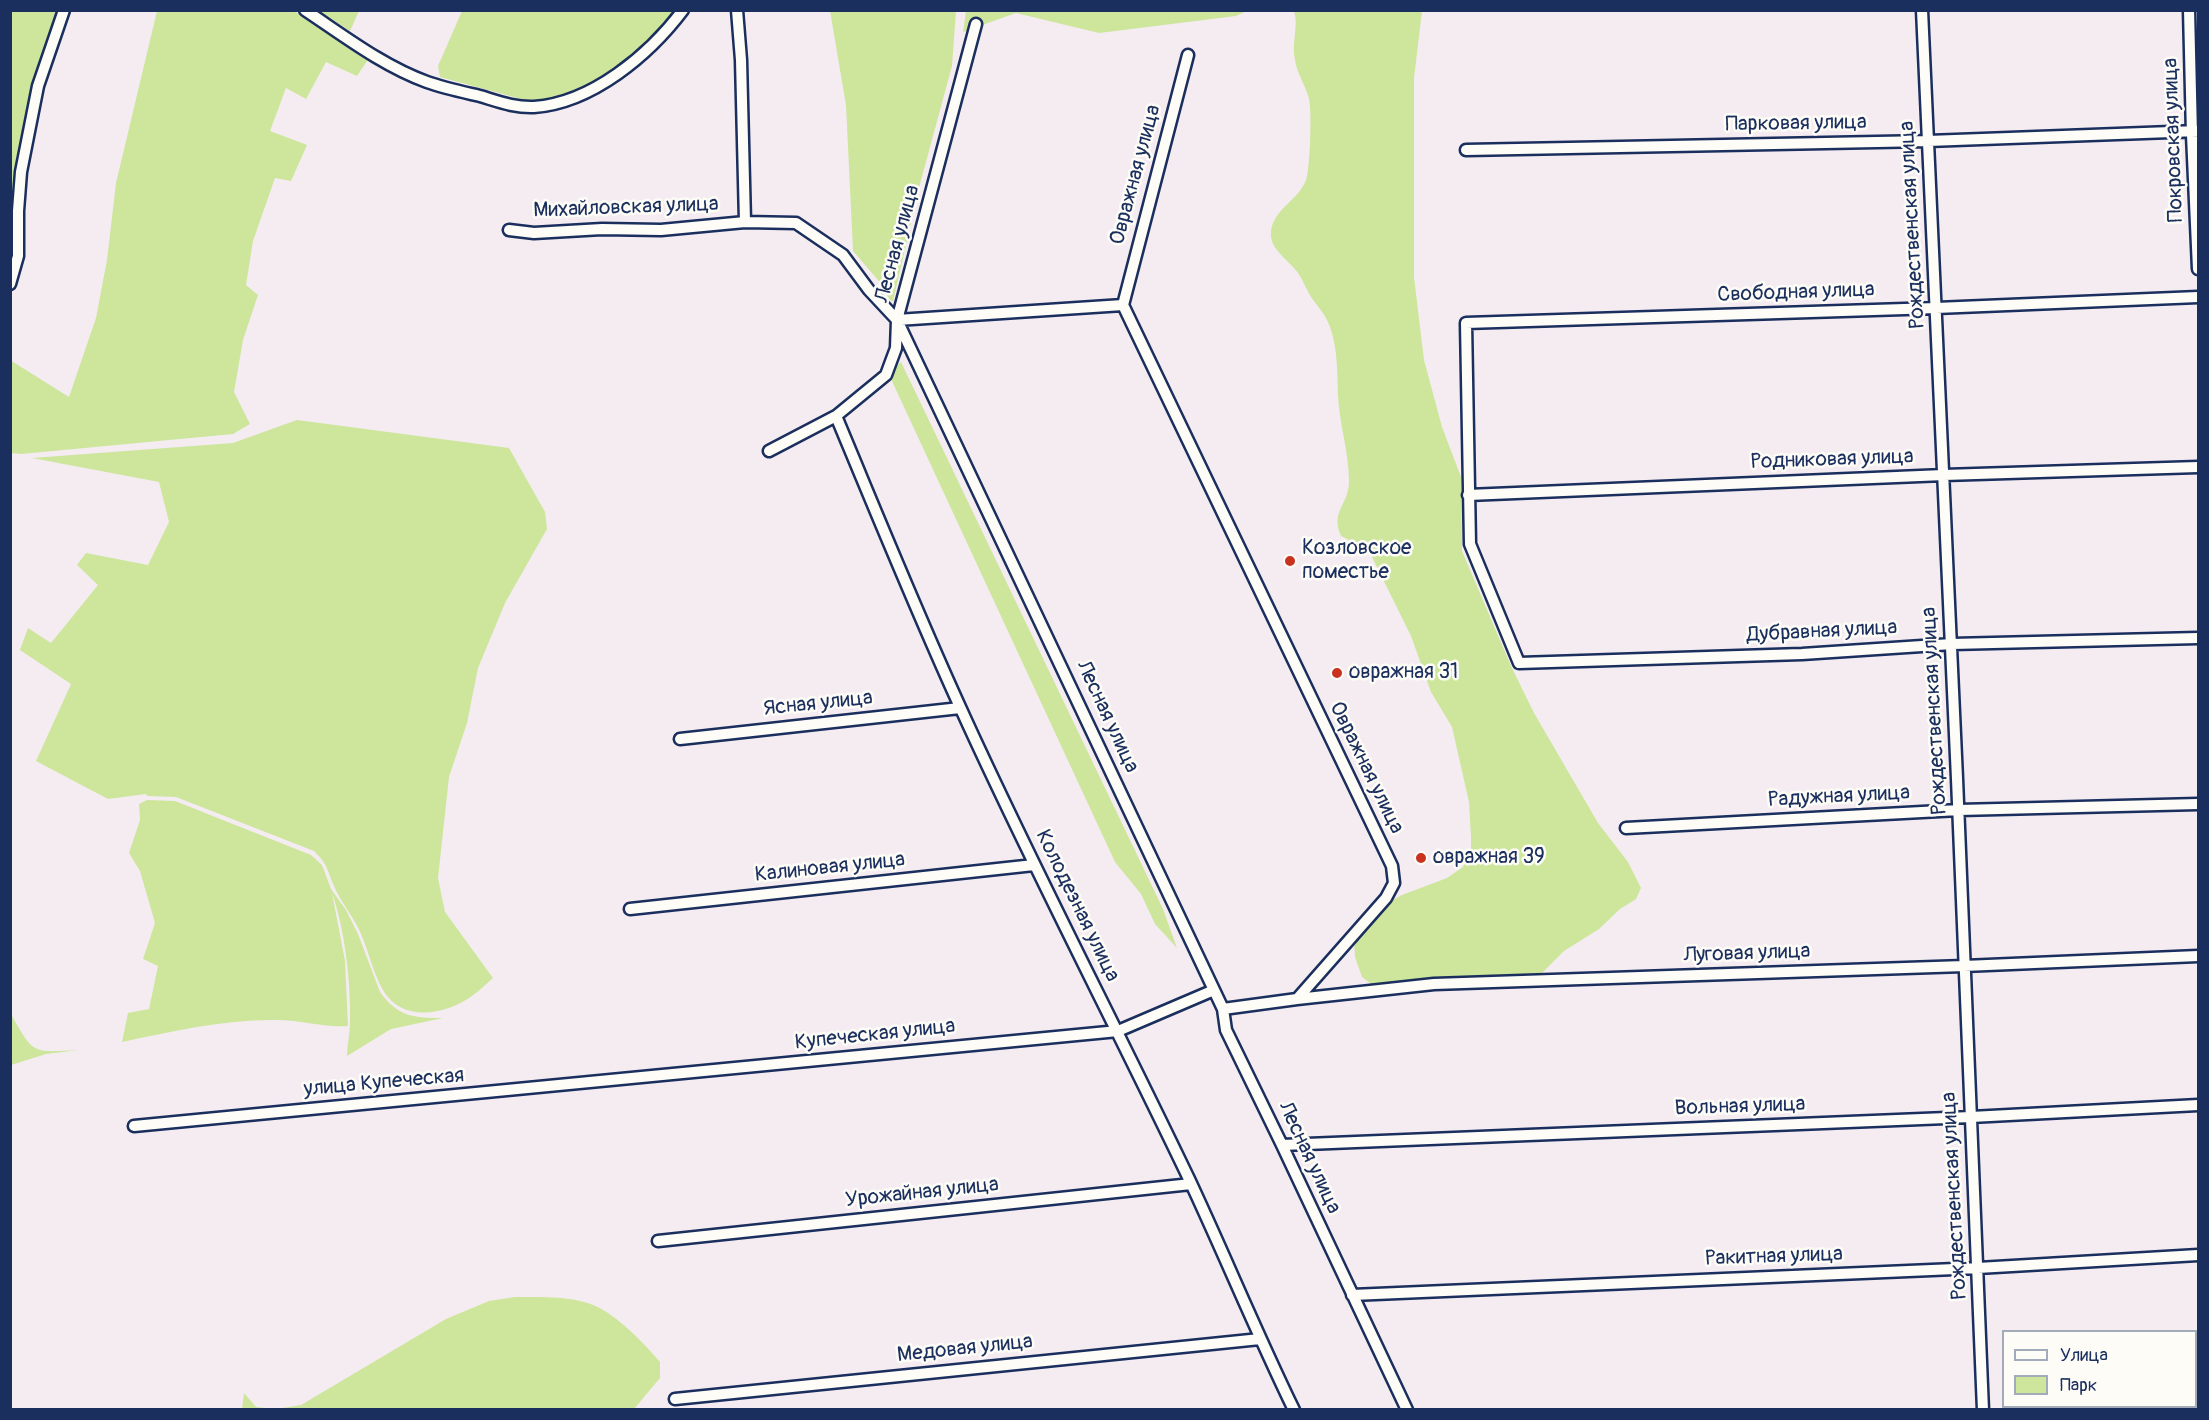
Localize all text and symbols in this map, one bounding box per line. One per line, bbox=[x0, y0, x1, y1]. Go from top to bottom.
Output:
street label: Покровская улица bbox=[2159, 58, 2189, 222]
street label: Овражная улица bbox=[1105, 102, 1167, 248]
street label: Парковая улица bbox=[1725, 110, 1867, 138]
street label: Рождественская улица bbox=[1895, 120, 1931, 330]
street label: Лесная улица bbox=[870, 183, 926, 305]
street label: Михайловская улица bbox=[533, 192, 719, 224]
street label: Свободная улица bbox=[1717, 278, 1875, 308]
street label: Родниковая улица bbox=[1750, 445, 1914, 475]
place label: Козловское поместье bbox=[1302, 536, 1411, 586]
marker: Козловское поместье bbox=[1283, 554, 1297, 568]
street label: Рождественская улица bbox=[1917, 606, 1953, 816]
street label: Дубравная улица bbox=[1746, 615, 1898, 649]
street label: Лесная улица bbox=[1070, 657, 1144, 777]
place label: овражная 31 bbox=[1349, 660, 1458, 686]
marker: овражная 31 bbox=[1330, 666, 1344, 680]
street label: Ясная улица bbox=[762, 686, 874, 722]
street label: Овражная улица bbox=[1323, 698, 1409, 838]
street label: Радужная улица bbox=[1767, 781, 1911, 813]
street label: Колодезная улица bbox=[1029, 826, 1125, 986]
place label: овражная 39 bbox=[1433, 845, 1545, 871]
street label: Калиновая улица bbox=[754, 848, 906, 888]
marker: овражная 39 bbox=[1414, 851, 1428, 865]
street label: Луговая улица bbox=[1683, 939, 1811, 969]
street label: Купеческая улица bbox=[794, 1014, 956, 1056]
street label: улица Купеческая bbox=[303, 1063, 465, 1103]
street label: Рождественская улица bbox=[1937, 1091, 1973, 1301]
street label: Вольная улица bbox=[1674, 1092, 1806, 1122]
street label: Лесная улица bbox=[1272, 1098, 1346, 1218]
street label: Урожайная улица bbox=[844, 1172, 1000, 1214]
street label: Ракитная улица bbox=[1705, 1242, 1843, 1272]
street label: Медовая улица bbox=[896, 1329, 1034, 1369]
legend bbox=[2002, 1330, 2197, 1408]
text: Улица bbox=[2060, 1344, 2108, 1367]
text: Парк bbox=[2060, 1374, 2097, 1397]

